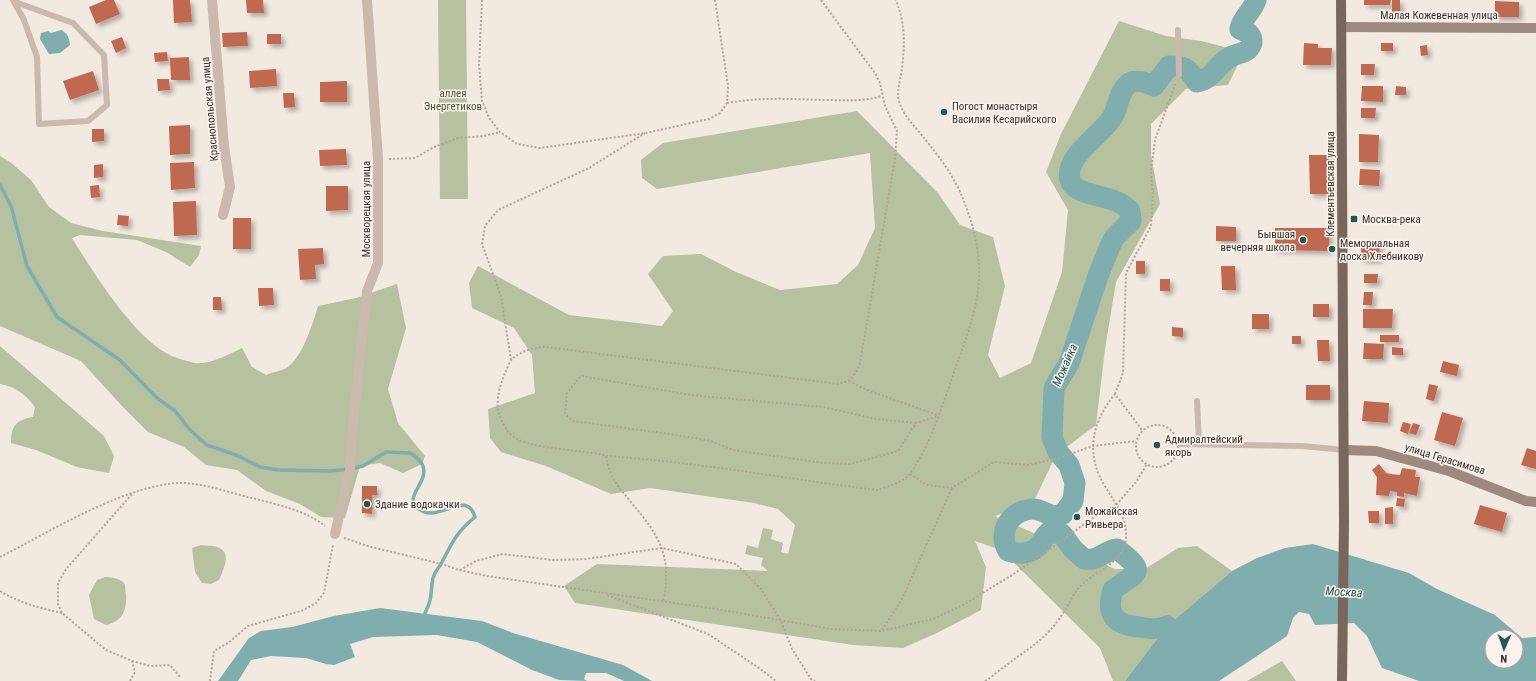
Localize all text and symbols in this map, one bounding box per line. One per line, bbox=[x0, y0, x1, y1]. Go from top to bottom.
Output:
street label: Малая Кожевенная улица bbox=[1380, 9, 1498, 22]
street label: Краснопольская улица bbox=[199, 56, 221, 162]
park label: аллея Энергетиков bbox=[424, 87, 482, 113]
place label: Погост монастыря Василия Кесарийского bbox=[952, 100, 1057, 126]
marker: Погост монастыря Василия Кесарийского bbox=[939, 107, 949, 117]
street label: Клементьевская улица bbox=[1324, 131, 1337, 237]
street label: Москворецкая улица bbox=[360, 161, 373, 257]
place label: Москва-река bbox=[1362, 213, 1421, 226]
marker: Москва-река bbox=[1349, 214, 1359, 224]
place label: Бывшая вечерняя школа bbox=[1220, 228, 1295, 254]
marker: Бывшая вечерняя школа bbox=[1298, 235, 1308, 245]
place label: Мемориальная доска Хлебникову bbox=[1340, 237, 1424, 263]
marker: Мемориальная доска Хлебникову bbox=[1327, 244, 1337, 254]
water label: Можайка bbox=[1049, 342, 1081, 388]
place label: Адмиралтейский якорь bbox=[1165, 433, 1243, 459]
marker: Адмиралтейский якорь bbox=[1152, 440, 1162, 450]
street label: улица Герасимова bbox=[1403, 441, 1487, 477]
place label: Здание водокачки bbox=[375, 498, 460, 511]
marker: Здание водокачки bbox=[362, 499, 372, 509]
place label: Можайская Ривьера bbox=[1085, 505, 1138, 531]
marker: Можайская Ривьера bbox=[1072, 512, 1082, 522]
water label: Москва bbox=[1325, 584, 1363, 600]
north arrow bbox=[1484, 629, 1524, 669]
text: N bbox=[1500, 652, 1507, 665]

